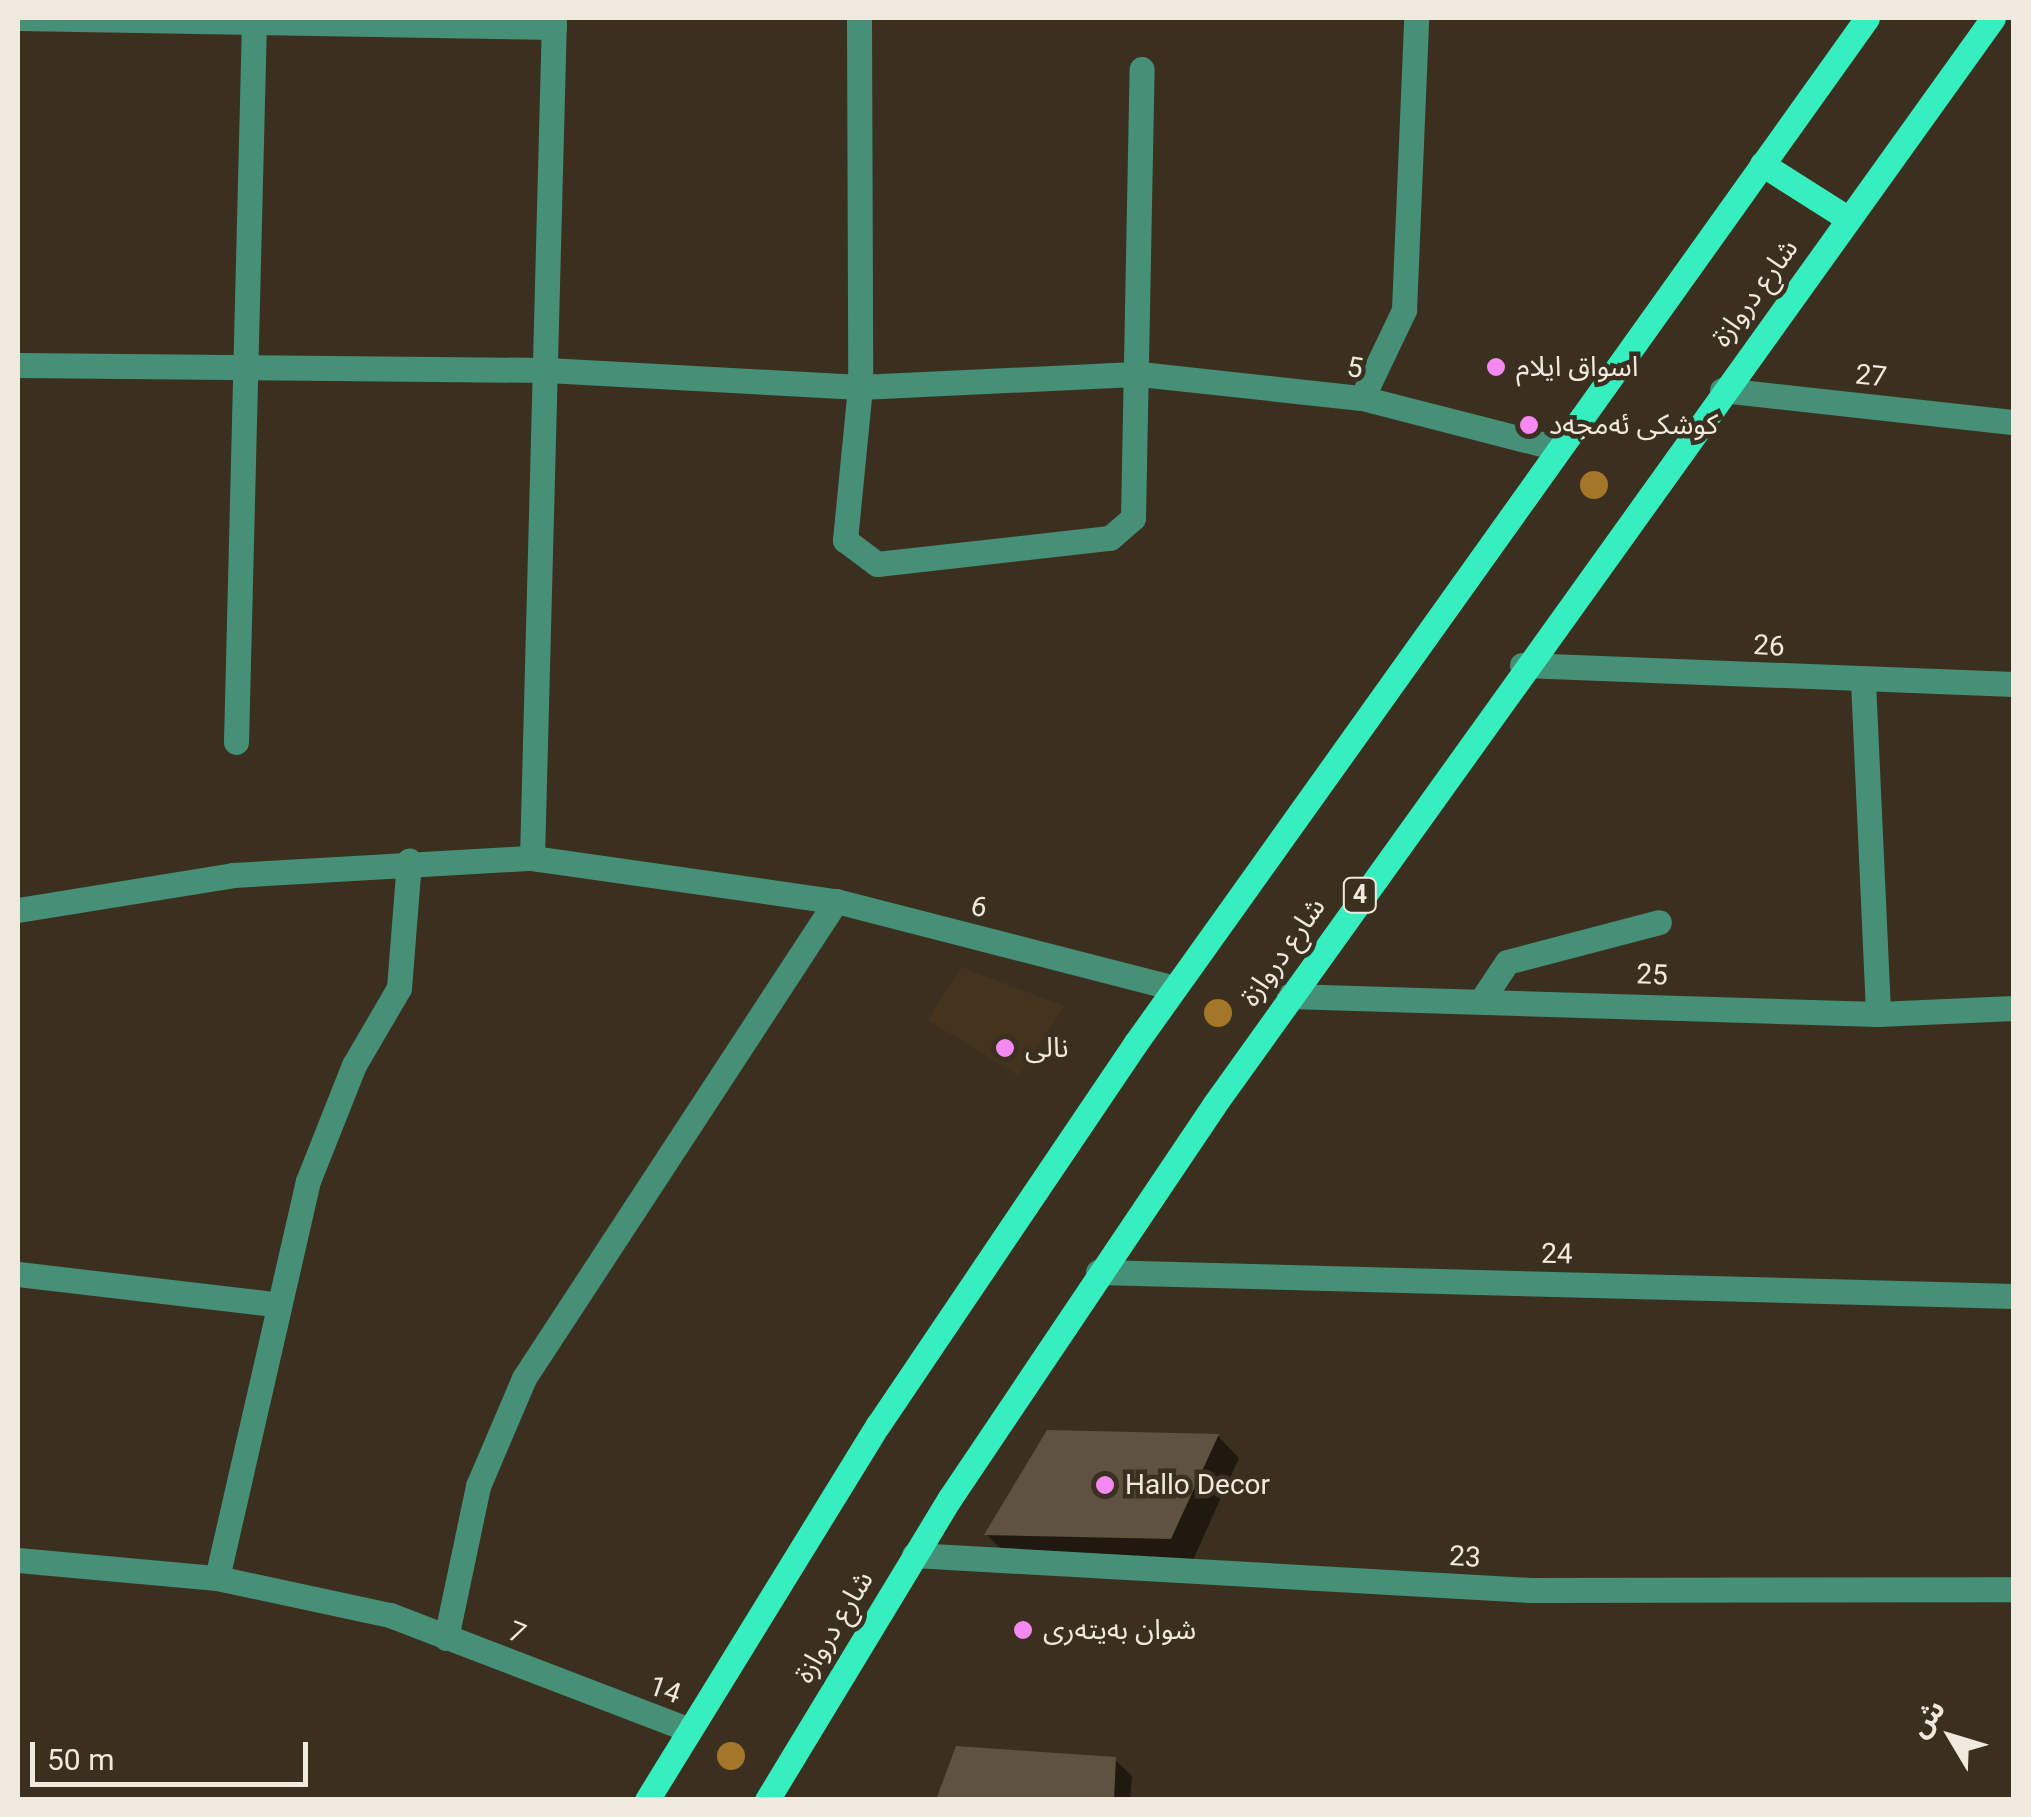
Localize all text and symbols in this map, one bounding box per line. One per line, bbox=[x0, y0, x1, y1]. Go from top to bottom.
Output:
street label: شارع دروازة bbox=[1705, 233, 1805, 353]
street label: 5 bbox=[1345, 350, 1365, 386]
place label: اسواق ایلام bbox=[1516, 350, 1638, 384]
marker: اسواق ایلام bbox=[1485, 356, 1507, 378]
street label: 27 bbox=[1854, 358, 1888, 394]
place label: کوشکی ئەمجەد bbox=[1549, 408, 1718, 442]
marker: کوشکی ئەمجەد bbox=[1518, 414, 1540, 436]
street label: 26 bbox=[1752, 628, 1786, 664]
road number: 4 bbox=[1342, 875, 1378, 915]
street label: 6 bbox=[967, 889, 991, 925]
street label: شارع دروازة bbox=[1233, 891, 1333, 1013]
street label: 25 bbox=[1636, 958, 1668, 992]
place label: نالی bbox=[1025, 1031, 1069, 1065]
marker: نالی bbox=[994, 1037, 1016, 1059]
street label: 24 bbox=[1541, 1237, 1573, 1271]
place label: Hallo Decor bbox=[1125, 1468, 1270, 1502]
marker: Hallo Decor bbox=[1094, 1474, 1116, 1496]
street label: 23 bbox=[1448, 1539, 1482, 1575]
street label: شارع دروازة bbox=[787, 1565, 881, 1689]
place label: شوان بەیتەری bbox=[1043, 1613, 1196, 1647]
street label: 7 bbox=[503, 1614, 531, 1652]
marker: شوان بەیتەری bbox=[1012, 1619, 1034, 1641]
street label: 14 bbox=[645, 1669, 685, 1711]
north arrow bbox=[1901, 1687, 2001, 1787]
text: ش bbox=[1902, 1693, 1952, 1744]
scale bar bbox=[35, 1722, 312, 1784]
text: 50 m bbox=[47, 1742, 114, 1777]

